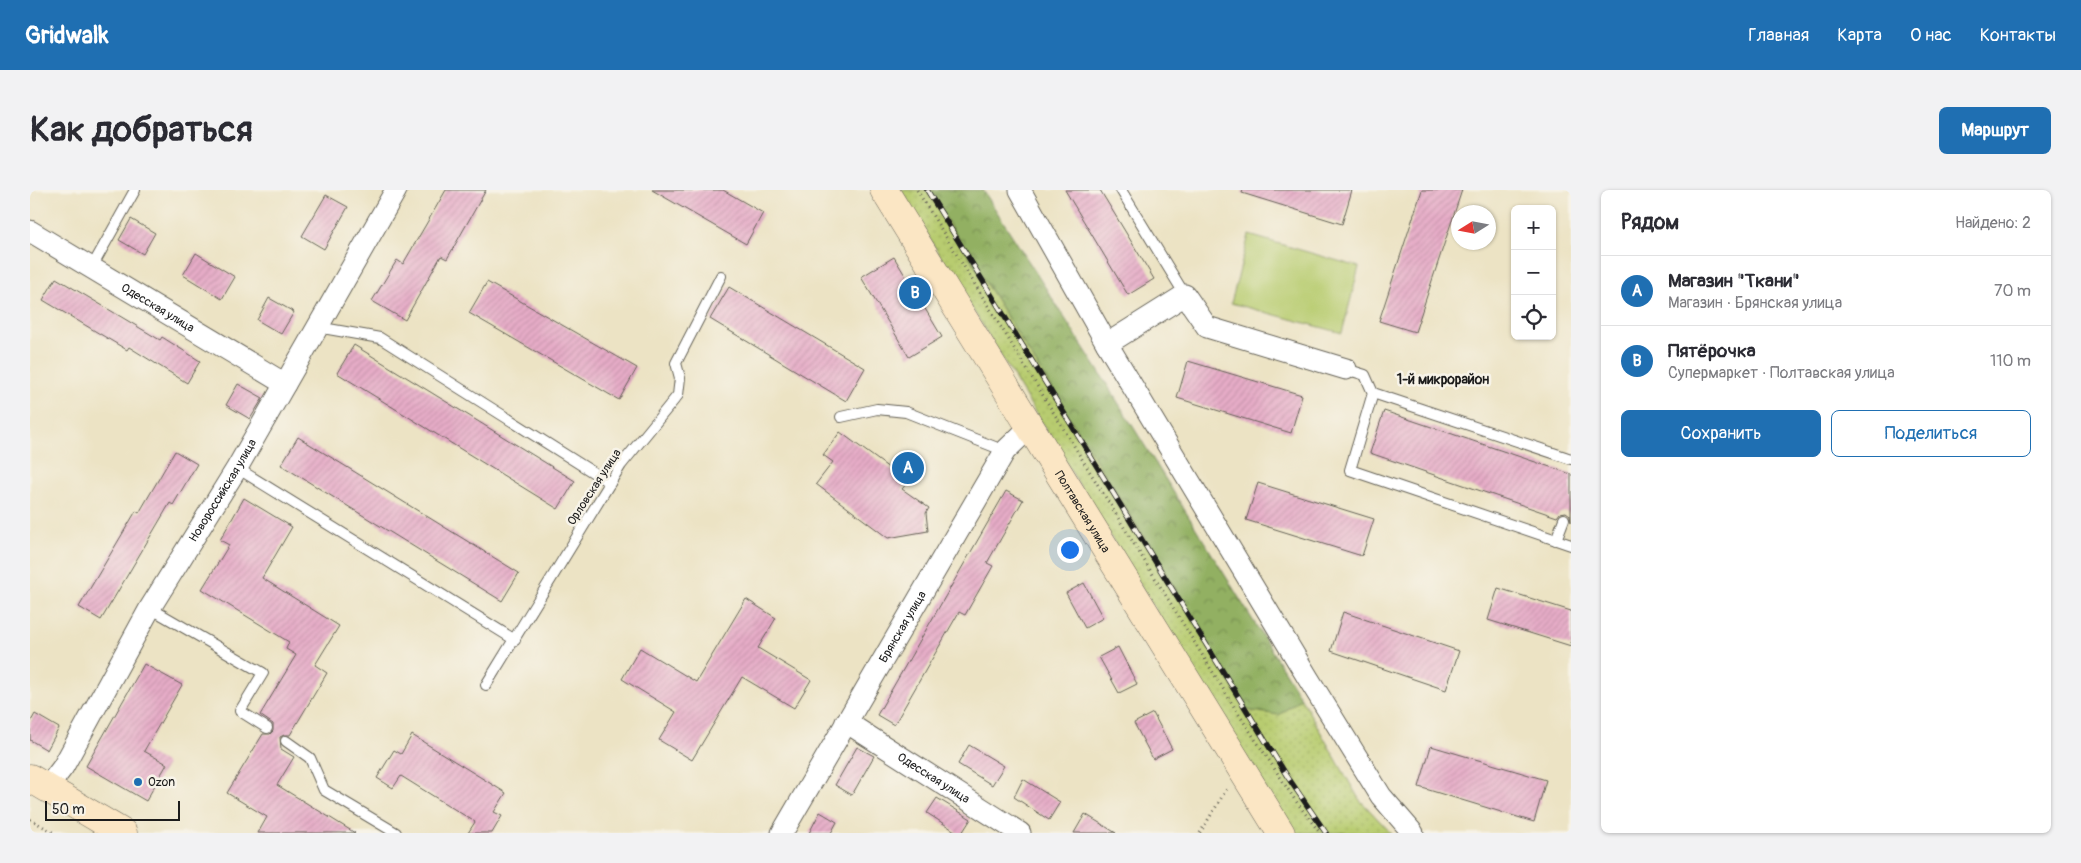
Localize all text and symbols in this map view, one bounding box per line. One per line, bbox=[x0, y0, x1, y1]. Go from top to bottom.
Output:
text: Gridwalk bbox=[25, 21, 109, 50]
text: Главная bbox=[1748, 24, 1809, 47]
text: Карта bbox=[1837, 24, 1882, 47]
text: О нас bbox=[1910, 24, 1952, 47]
text: Контакты bbox=[1980, 24, 2056, 47]
button: Маршрут bbox=[1939, 107, 2051, 154]
text: Как добраться bbox=[30, 108, 253, 152]
north arrow bbox=[1451, 205, 1496, 250]
map controls bbox=[1511, 205, 1556, 340]
button: + bbox=[1511, 205, 1556, 250]
text: Рядом bbox=[1621, 209, 1679, 236]
text: Найдено: 2 bbox=[1955, 213, 2031, 233]
button: − bbox=[1511, 250, 1556, 295]
text: Магазин "Ткани" bbox=[1668, 269, 1800, 293]
pin: B bbox=[899, 274, 931, 312]
street label: Одесская улица bbox=[118, 280, 197, 336]
text: A bbox=[1632, 281, 1642, 301]
text: 70 m bbox=[1994, 281, 2031, 301]
text: Магазин · Брянская улица bbox=[1668, 293, 1842, 313]
button: locate bbox=[1511, 295, 1556, 340]
text: Пятёрочка bbox=[1668, 339, 1756, 363]
text: B bbox=[1632, 351, 1642, 371]
text: 110 m bbox=[1990, 351, 2031, 371]
text: Супермаркет · Полтавская улица bbox=[1668, 363, 1895, 383]
district label: 1-й микрорайон bbox=[1397, 371, 1489, 388]
button: Сохранить bbox=[1621, 410, 1821, 457]
button: Поделиться bbox=[1831, 410, 2031, 457]
street label: Новороссийская улица bbox=[186, 436, 260, 545]
street label: Орловская улица bbox=[564, 446, 625, 528]
pin: A bbox=[892, 449, 924, 487]
street label: Полтавская улица bbox=[1051, 468, 1113, 556]
your location bbox=[1057, 537, 1083, 563]
street label: Брянская улица bbox=[876, 588, 930, 665]
street label: Одесская улица bbox=[894, 750, 973, 807]
place label: Ozon bbox=[148, 775, 175, 790]
marker: Ozon bbox=[132, 776, 144, 788]
scale bar bbox=[45, 798, 180, 821]
text: 50 m bbox=[52, 801, 85, 818]

